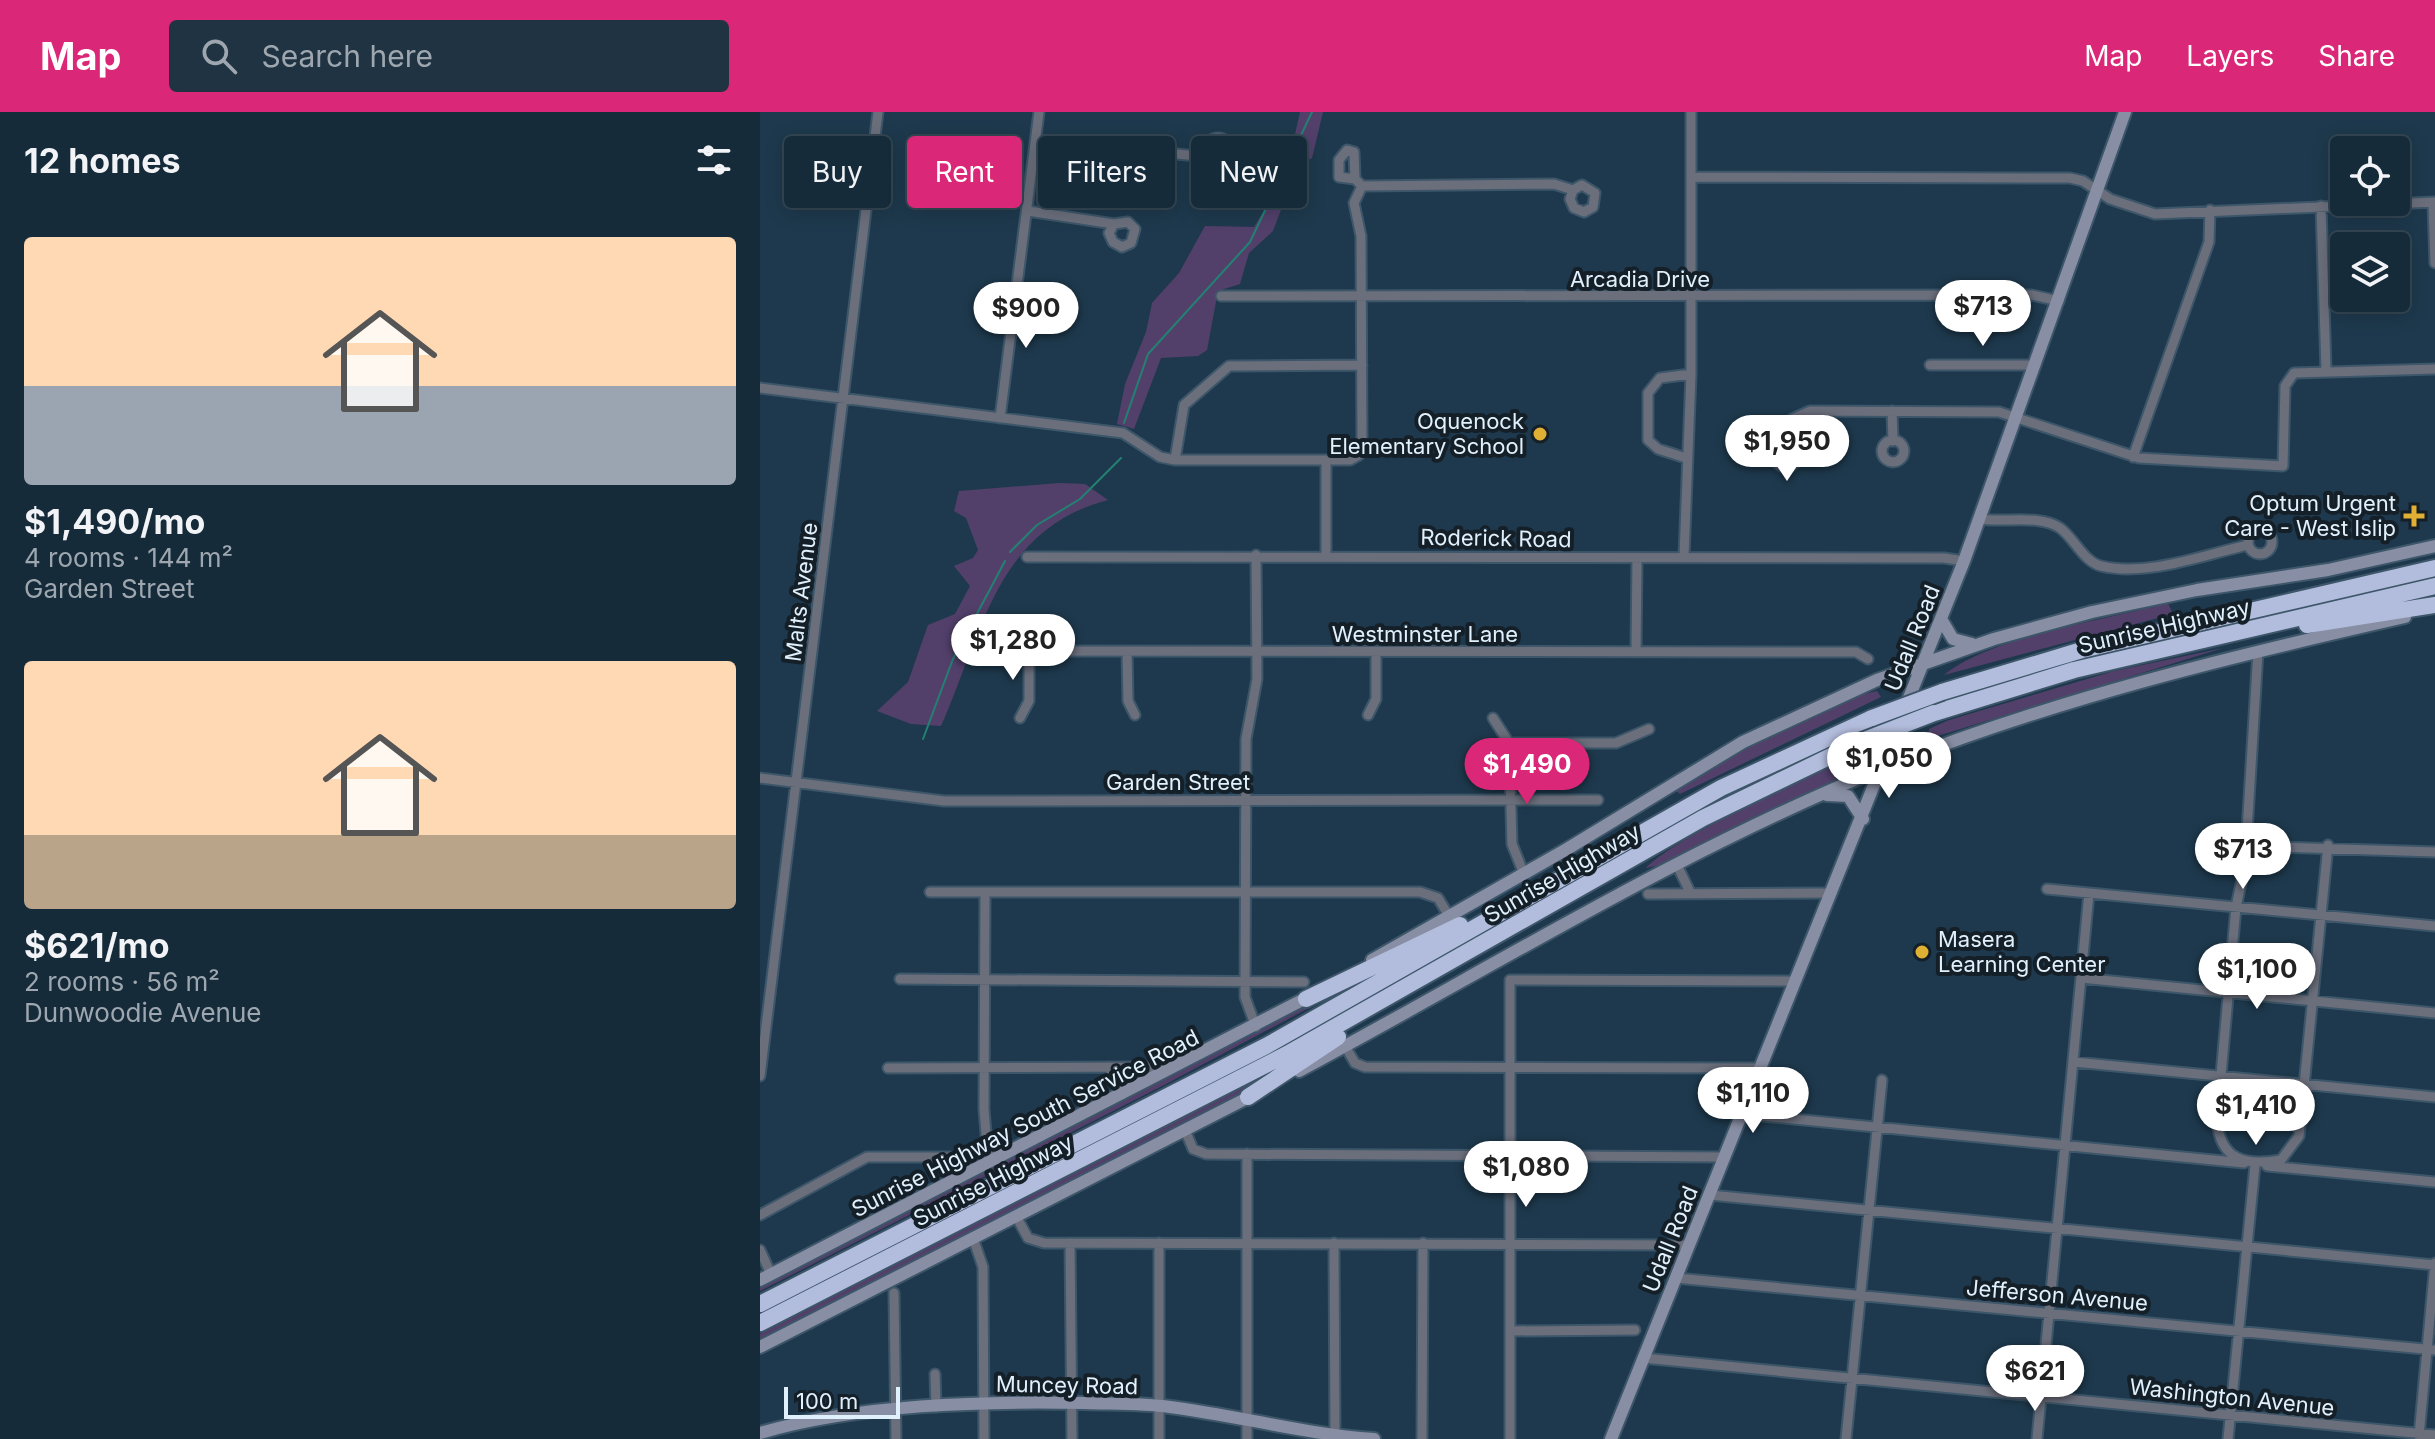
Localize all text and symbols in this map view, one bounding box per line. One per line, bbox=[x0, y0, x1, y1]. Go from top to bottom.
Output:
search box bbox=[169, 20, 729, 92]
text: Map bbox=[40, 33, 121, 79]
icon: search bbox=[197, 34, 241, 78]
text: Search here bbox=[261, 38, 433, 74]
text: Map bbox=[2084, 39, 2142, 73]
text: Layers bbox=[2186, 39, 2274, 73]
text: Share bbox=[2318, 39, 2395, 73]
chip: Buy bbox=[784, 136, 891, 208]
chip: Rent bbox=[907, 136, 1022, 208]
chip: Filters bbox=[1038, 136, 1175, 208]
chip: New bbox=[1191, 136, 1307, 208]
map controls bbox=[2330, 136, 2410, 312]
button: locate bbox=[2330, 136, 2410, 216]
icon: filters bbox=[692, 138, 736, 182]
text: 12 homes bbox=[24, 140, 180, 181]
button: layers bbox=[2330, 232, 2410, 312]
street label: Arcadia Drive bbox=[1570, 266, 1710, 292]
pin: $713 bbox=[1936, 280, 2030, 348]
pin: $900 bbox=[979, 282, 1073, 350]
icon: home bbox=[308, 289, 452, 433]
text: $713 bbox=[1953, 290, 2013, 321]
text: $900 bbox=[992, 292, 1060, 323]
place label: Oquenock Elementary School bbox=[1329, 408, 1524, 459]
pin: $1,950 bbox=[1722, 415, 1852, 483]
marker: Oquenock Elementary School bbox=[1531, 425, 1549, 443]
text: $1,950 bbox=[1743, 425, 1831, 456]
place label: Optum Urgent Care - West Islip bbox=[2224, 490, 2396, 541]
text: $1,490/mo bbox=[24, 501, 205, 542]
marker: Optum Urgent Care - West Islip bbox=[2403, 505, 2425, 527]
street label: Malts Avenue bbox=[780, 521, 822, 663]
street label: Roderick Road bbox=[1420, 524, 1572, 552]
text: 4 rooms · 144 m² bbox=[24, 542, 233, 573]
text: Garden Street bbox=[24, 573, 194, 604]
street label: Udall Road bbox=[1879, 581, 1945, 695]
street label: Sunrise Highway bbox=[2076, 594, 2252, 658]
pin: $1,280 bbox=[948, 614, 1078, 682]
street label: Westminster Lane bbox=[1332, 621, 1518, 647]
text: $1,280 bbox=[969, 624, 1057, 655]
icon: home bbox=[308, 713, 452, 857]
pin: $1,050 bbox=[1824, 732, 1954, 800]
pin: $1,490 bbox=[1462, 738, 1592, 806]
text: $1,050 bbox=[1845, 742, 1933, 773]
text: $1,490 bbox=[1483, 748, 1571, 779]
street label: Garden Street bbox=[1106, 769, 1250, 795]
street label: Sunrise Highway bbox=[1480, 818, 1644, 928]
pin: $713 bbox=[2196, 823, 2290, 891]
text: $713 bbox=[2213, 833, 2273, 864]
text: $621/mo bbox=[24, 925, 170, 966]
place label: Masera Learning Center bbox=[1938, 926, 2105, 977]
marker: Masera Learning Center bbox=[1913, 943, 1931, 961]
pin: $1,100 bbox=[2192, 943, 2322, 1011]
text: $1,100 bbox=[2217, 953, 2297, 984]
text: 2 rooms · 56 m² bbox=[24, 966, 220, 997]
text: Dunwoodie Avenue bbox=[24, 997, 262, 1028]
street label: Sunrise Highway South Service Road bbox=[847, 1024, 1203, 1222]
pin: $1,110 bbox=[1688, 1067, 1818, 1135]
text: $1,110 bbox=[1716, 1077, 1790, 1108]
pin: $1,410 bbox=[2191, 1079, 2321, 1147]
text: $1,410 bbox=[2215, 1089, 2297, 1120]
street label: Sunrise Highway bbox=[909, 1128, 1077, 1232]
pin: $1,080 bbox=[1461, 1141, 1591, 1209]
text: $1,080 bbox=[1482, 1151, 1570, 1182]
street label: Udall Road bbox=[1637, 1182, 1703, 1296]
street label: Jefferson Avenue bbox=[1965, 1274, 2149, 1316]
pin: $621 bbox=[1988, 1345, 2082, 1413]
text: $621 bbox=[2004, 1355, 2066, 1386]
street label: Muncey Road bbox=[996, 1371, 1138, 1399]
street label: Washington Avenue bbox=[2128, 1373, 2336, 1421]
scale bar bbox=[784, 1383, 900, 1419]
text: 100 m bbox=[796, 1388, 858, 1414]

